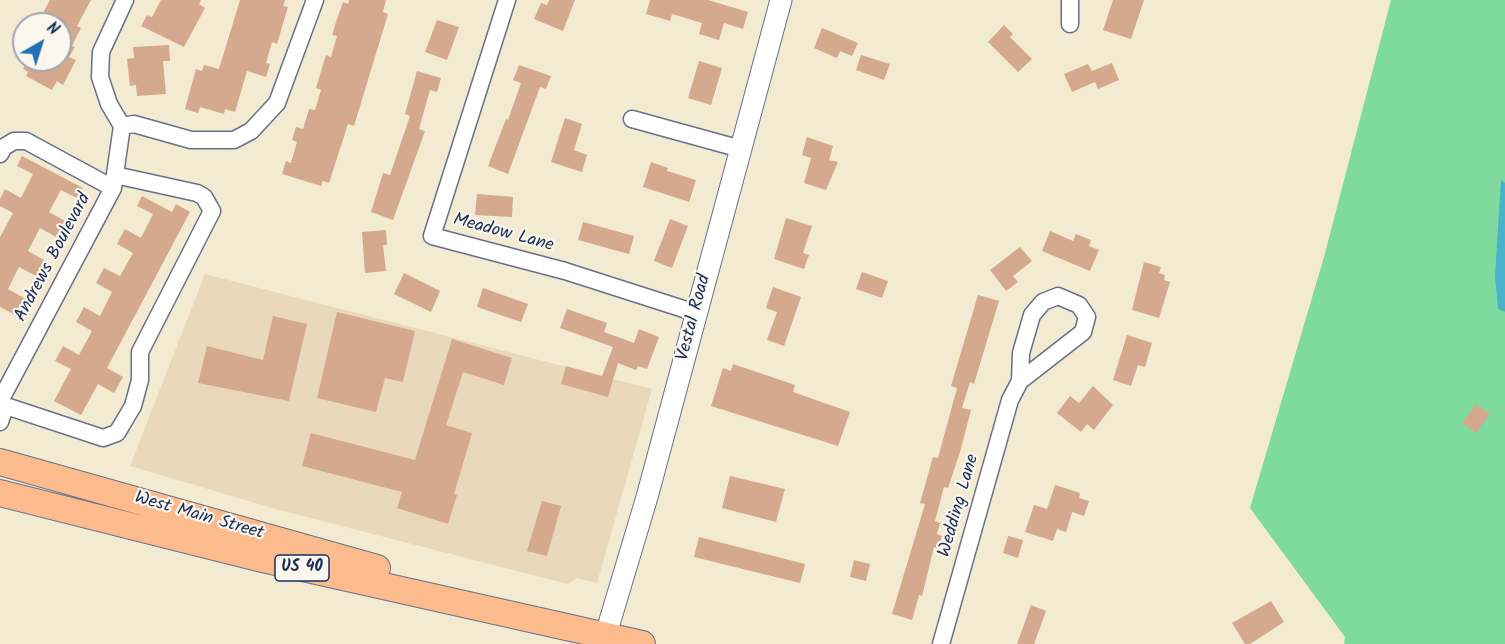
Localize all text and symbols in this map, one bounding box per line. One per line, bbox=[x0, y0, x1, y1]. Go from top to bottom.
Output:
north arrow bbox=[12, 12, 72, 72]
text: N bbox=[41, 16, 64, 42]
street label: Andrews Boulevard bbox=[11, 190, 97, 326]
street label: Meadow Lane bbox=[450, 210, 556, 258]
street label: Vestal Road bbox=[673, 272, 717, 364]
street label: Wedding Lane bbox=[935, 452, 985, 560]
street label: West Main Street bbox=[132, 488, 266, 546]
road number: US 40 bbox=[275, 555, 329, 581]

